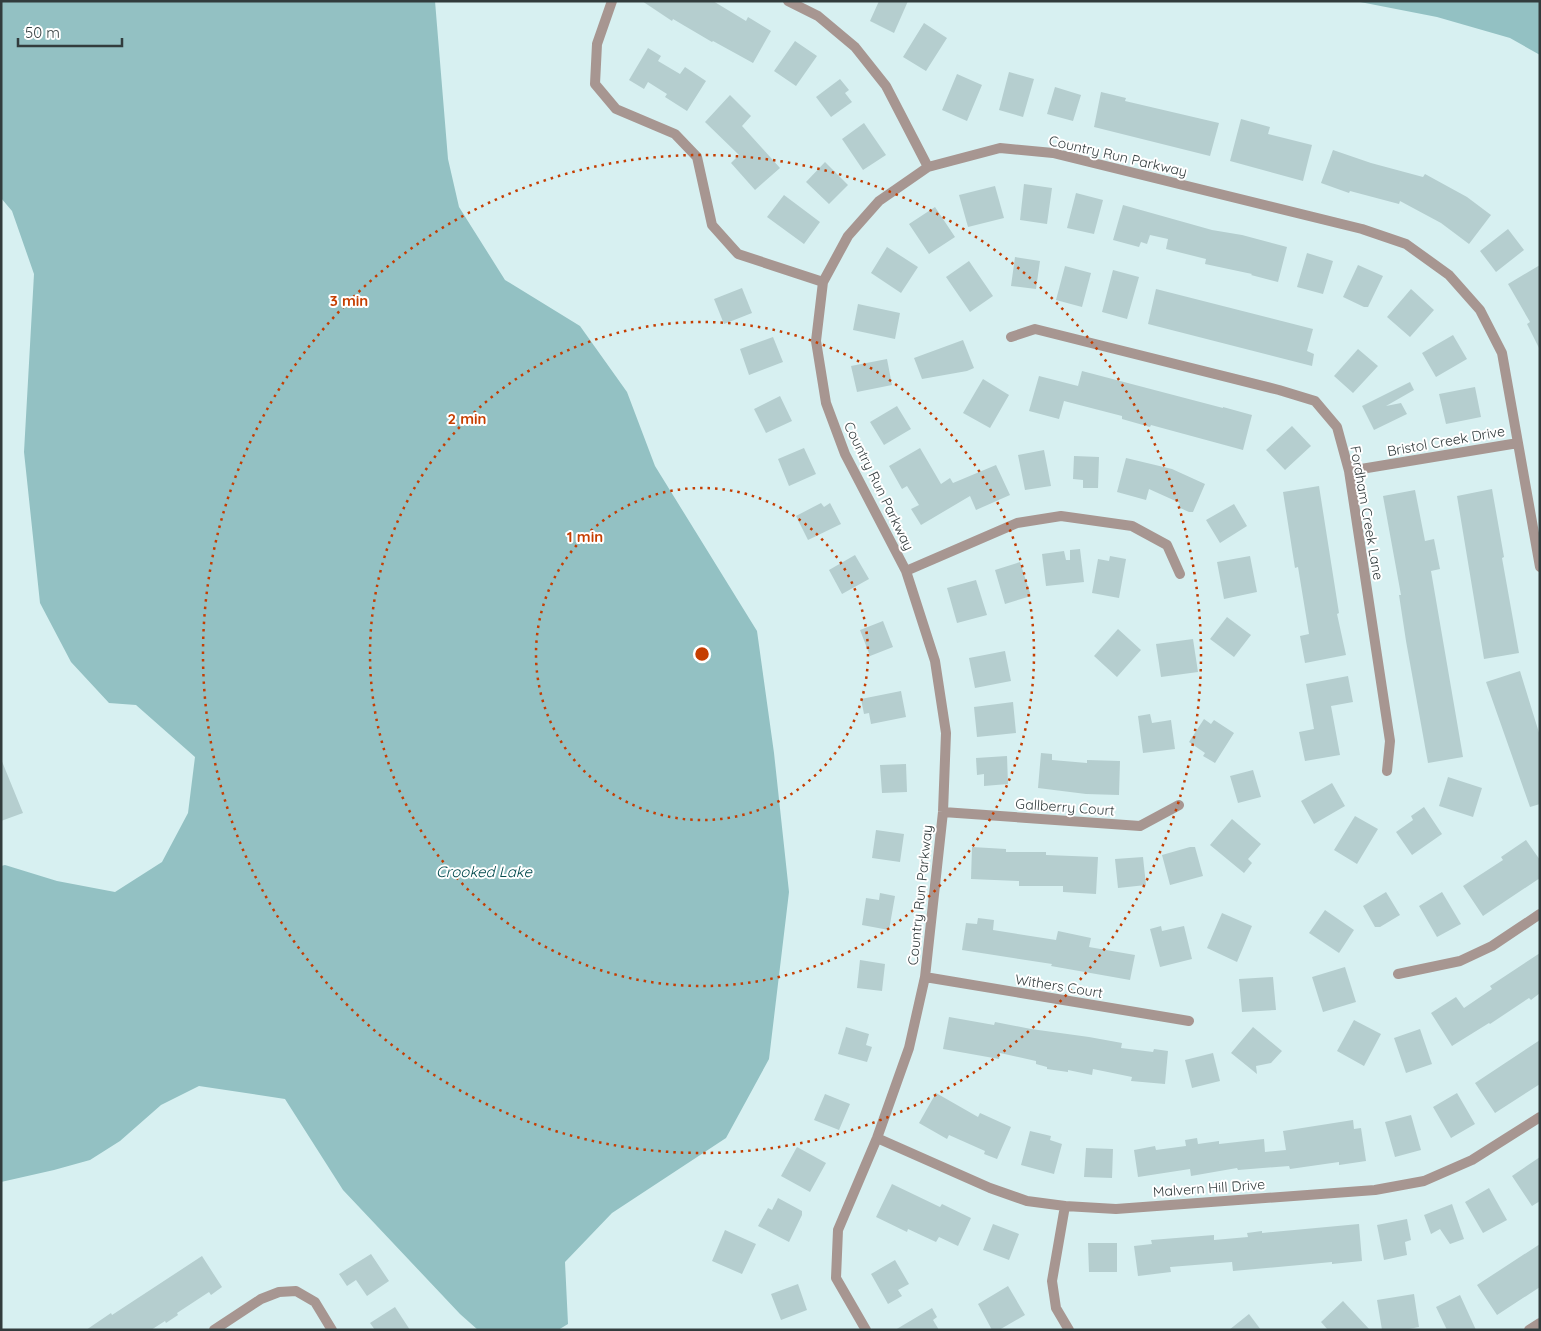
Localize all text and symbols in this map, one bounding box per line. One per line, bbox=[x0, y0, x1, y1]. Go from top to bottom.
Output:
scale bar bbox=[18, 15, 121, 47]
text: 50 m bbox=[25, 23, 60, 42]
street label: Country Run Parkway bbox=[1047, 131, 1189, 181]
text: 3 min bbox=[330, 291, 368, 310]
text: 2 min bbox=[447, 409, 487, 428]
street label: Country Run Parkway bbox=[840, 419, 918, 553]
street label: Bristol Creek Drive bbox=[1386, 422, 1506, 460]
street label: Fordham Creek Lane bbox=[1346, 444, 1388, 582]
text: 1 min bbox=[567, 527, 603, 546]
centre of rings bbox=[693, 645, 711, 663]
street label: Gallberry Court bbox=[1015, 795, 1116, 819]
street label: Country Run Parkway bbox=[904, 824, 936, 966]
water label: Crooked Lake bbox=[436, 862, 532, 881]
street label: Withers Court bbox=[1014, 970, 1104, 1002]
street label: Malvern Hill Drive bbox=[1152, 1175, 1266, 1201]

